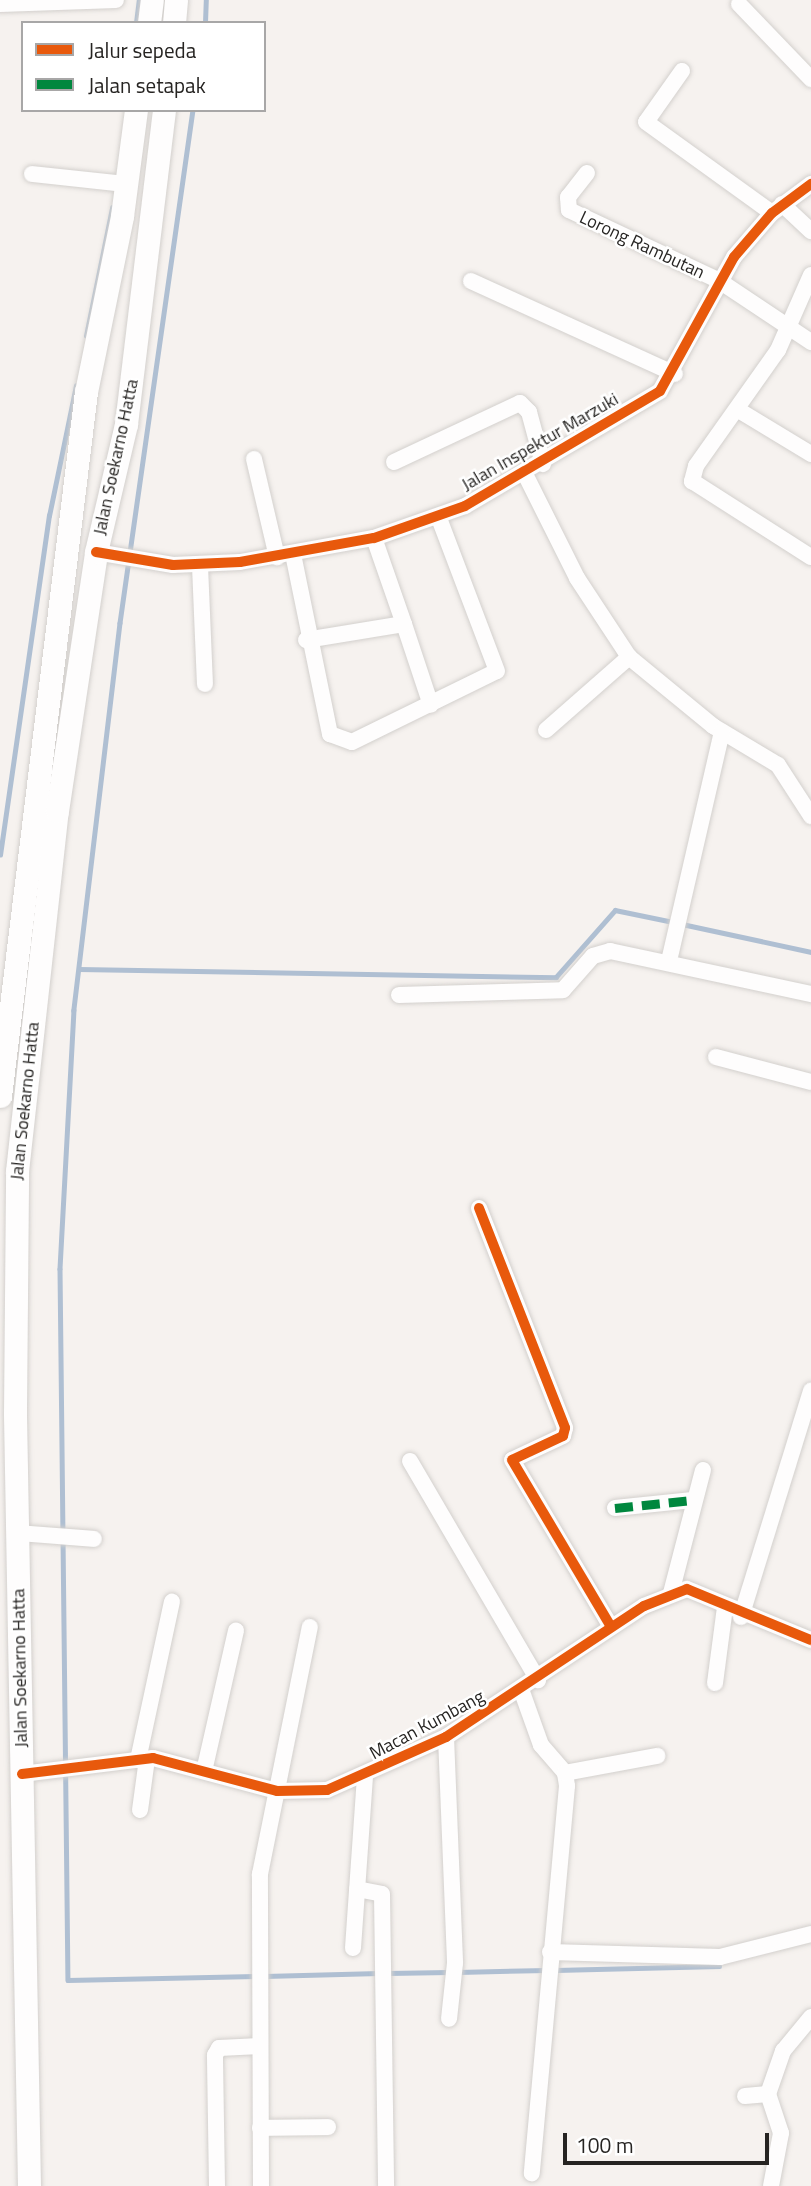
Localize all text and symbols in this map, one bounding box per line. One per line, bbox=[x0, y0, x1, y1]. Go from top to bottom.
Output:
legend bbox=[21, 21, 266, 112]
text: Jalur sepeda bbox=[88, 34, 196, 66]
text: Jalan setapak bbox=[88, 69, 206, 101]
street label: Lorong Rambutan bbox=[576, 207, 708, 283]
street label: Jalan Soekarno Hatta bbox=[89, 377, 143, 537]
street label: Jalan Inspektur Marzuki bbox=[458, 388, 622, 496]
street label: Jalan Soekarno Hatta bbox=[6, 1021, 44, 1181]
street label: Jalan Soekarno Hatta bbox=[8, 1588, 32, 1748]
street label: Macan Kumbang bbox=[366, 1686, 488, 1764]
scale bar bbox=[566, 2120, 772, 2164]
text: 100 m bbox=[576, 2129, 633, 2161]

